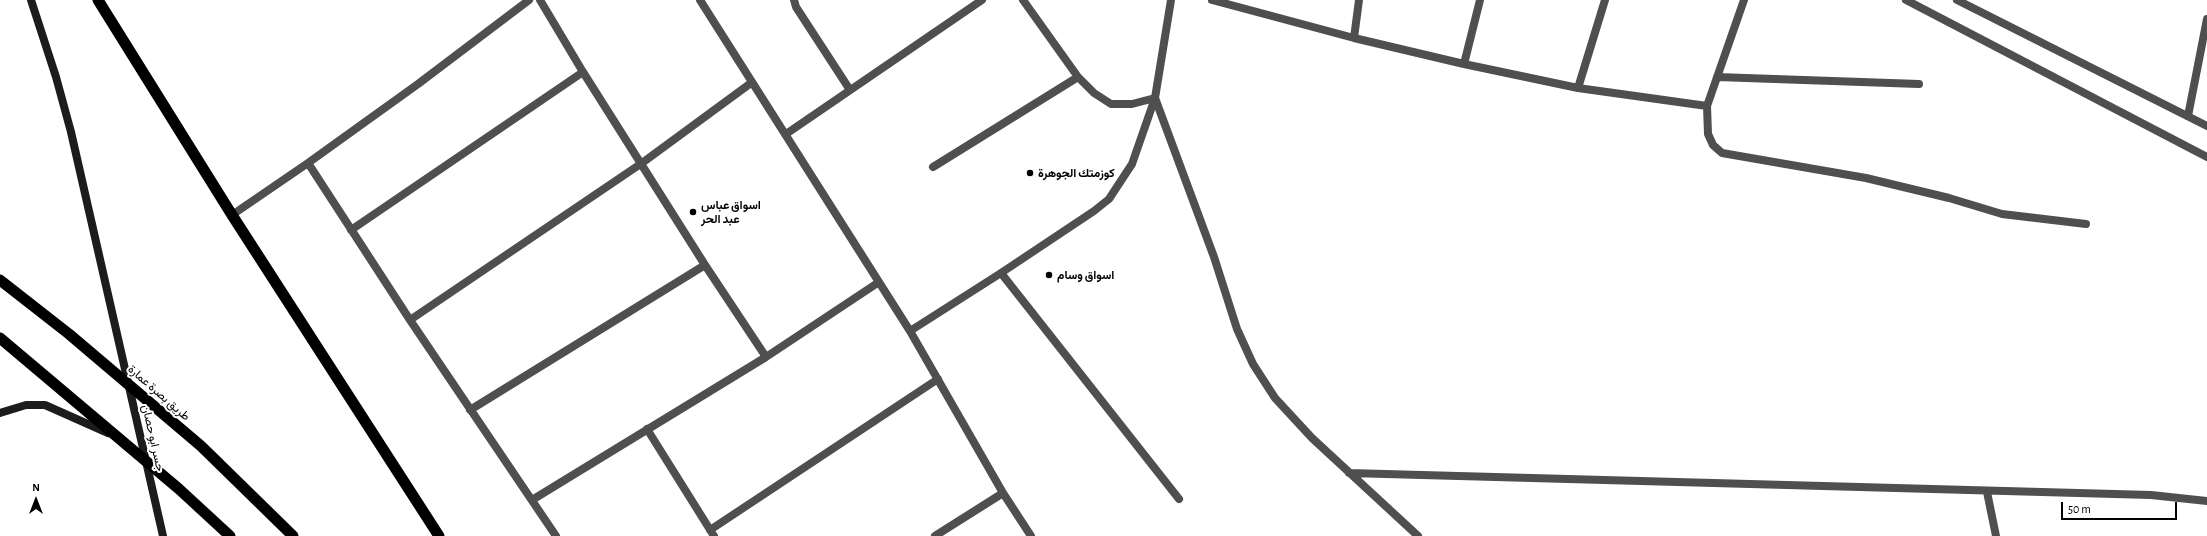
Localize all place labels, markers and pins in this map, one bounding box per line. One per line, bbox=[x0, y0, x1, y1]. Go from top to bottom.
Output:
place label: كوزمتك الجوهرة bbox=[1038, 166, 1115, 180]
marker: كوزمتك الجوهرة bbox=[1025, 168, 1035, 178]
place label: اسواق عباس عبد الحر bbox=[701, 198, 761, 226]
marker: اسواق عباس عبد الحر bbox=[688, 207, 698, 217]
place label: اسواق وسام bbox=[1057, 268, 1114, 282]
marker: اسواق وسام bbox=[1044, 270, 1054, 280]

